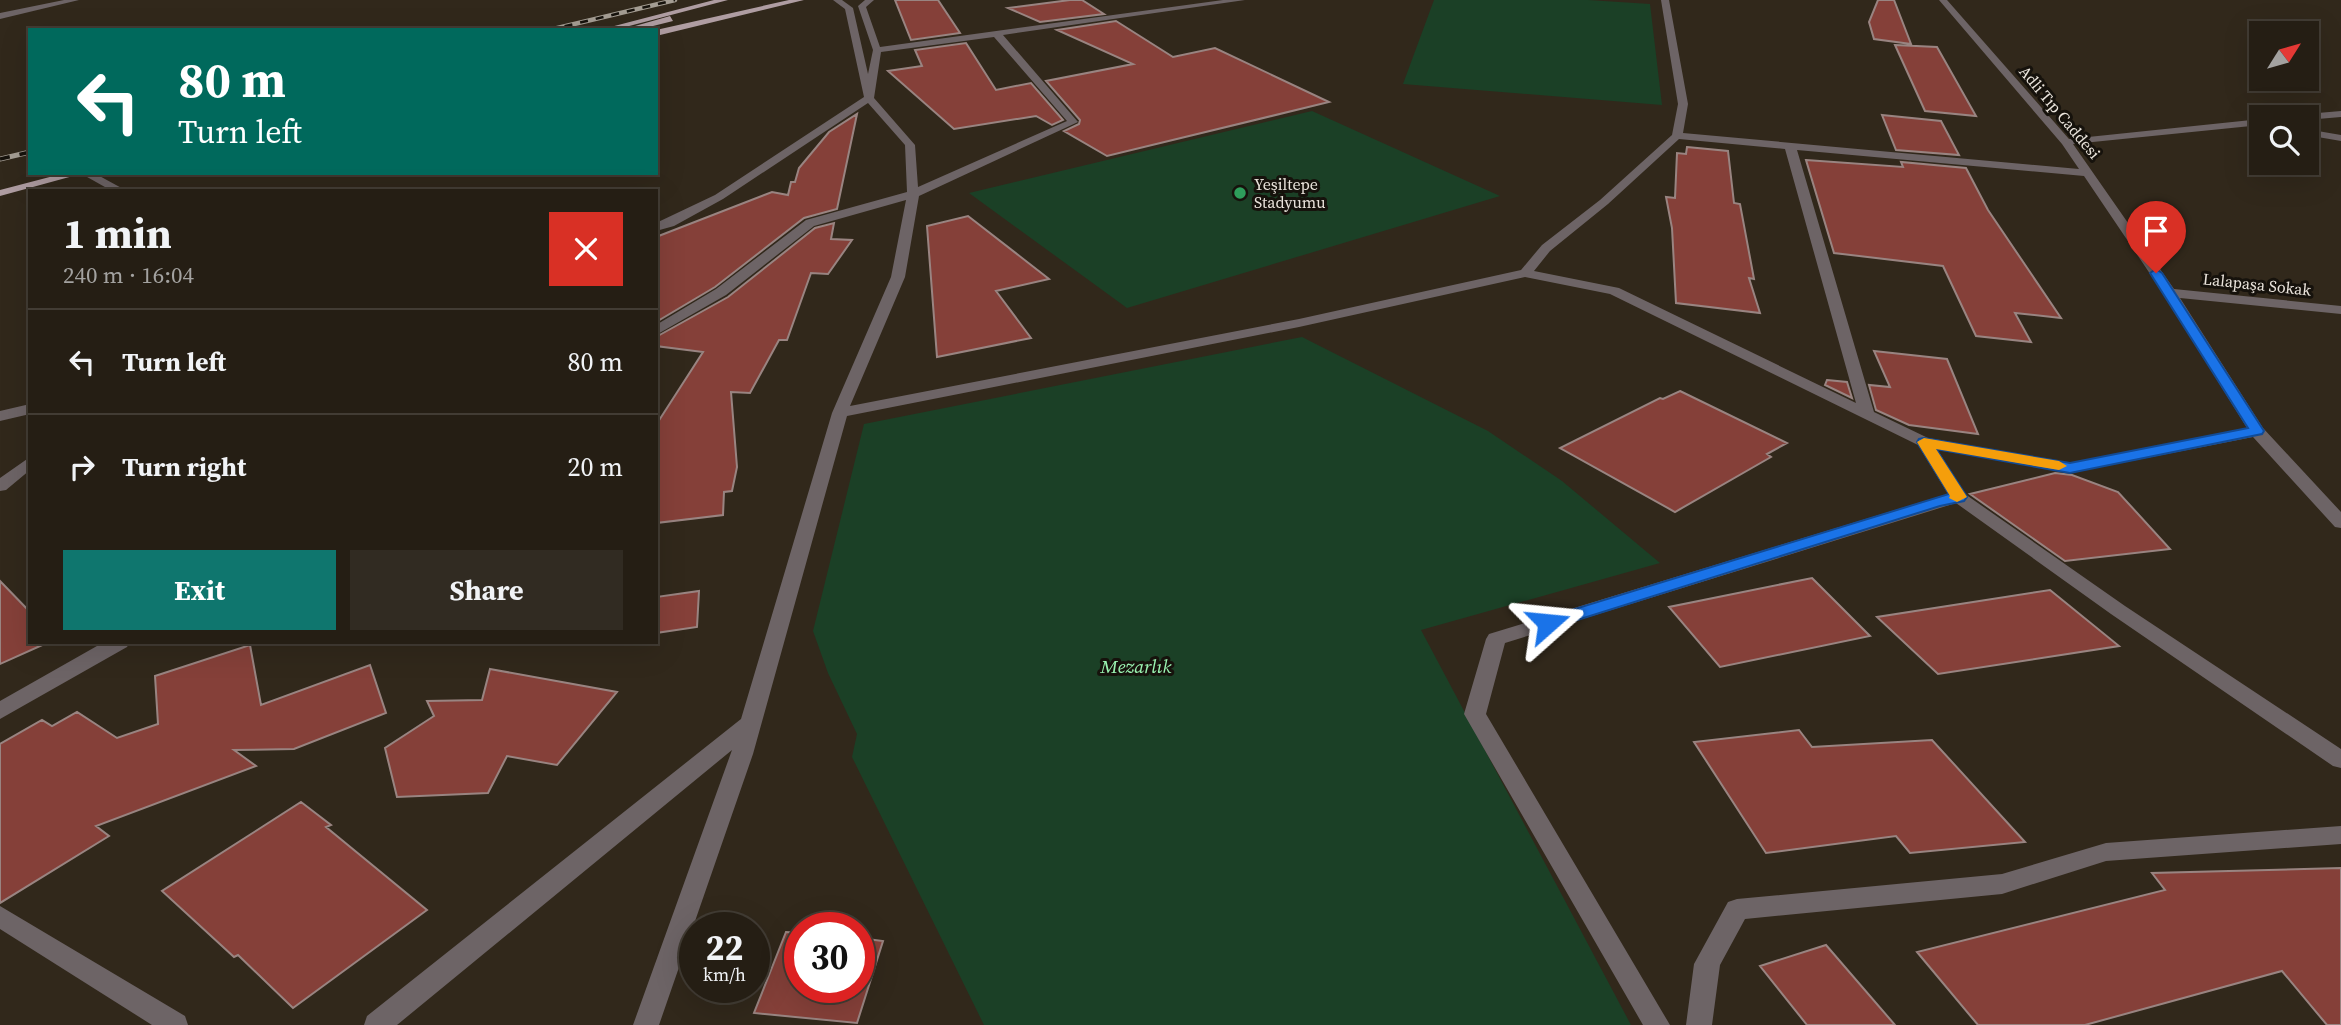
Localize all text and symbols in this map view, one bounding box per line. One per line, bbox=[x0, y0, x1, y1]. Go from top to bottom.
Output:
north arrow bbox=[2249, 21, 2319, 91]
map controls bbox=[2249, 21, 2319, 175]
text: 80 m bbox=[178, 46, 286, 113]
icon: left bbox=[63, 56, 154, 147]
street label: Adli Tıp Caddesi bbox=[2014, 61, 2106, 163]
button: search bbox=[2249, 105, 2319, 175]
text: Turn left bbox=[178, 110, 302, 154]
place label: Yeşiltepe Stadyumu bbox=[1254, 173, 1325, 213]
marker: Yeşiltepe Stadyumu bbox=[1232, 185, 1248, 201]
pin bbox=[2126, 201, 2186, 273]
text: 1 min bbox=[63, 204, 172, 262]
button: close bbox=[549, 212, 623, 286]
icon: arrive bbox=[2137, 212, 2175, 250]
text: 240 m · 16:04 bbox=[63, 259, 194, 291]
street label: Lalapaşa Sokak bbox=[2202, 267, 2313, 301]
icon: left bbox=[63, 343, 101, 381]
text: Turn left bbox=[122, 344, 226, 380]
text: 80 m bbox=[568, 344, 623, 380]
icon: right bbox=[63, 448, 101, 486]
text: Turn right bbox=[122, 449, 246, 485]
text: 20 m bbox=[568, 449, 623, 485]
button: Exit bbox=[63, 550, 336, 630]
button: Share bbox=[350, 550, 623, 630]
position arrow bbox=[1511, 586, 1585, 660]
park label: Mezarlık bbox=[1100, 653, 1171, 679]
speed limit sign: 30 bbox=[784, 912, 875, 1003]
text: 22 bbox=[706, 924, 743, 972]
text: km/h bbox=[703, 962, 746, 987]

